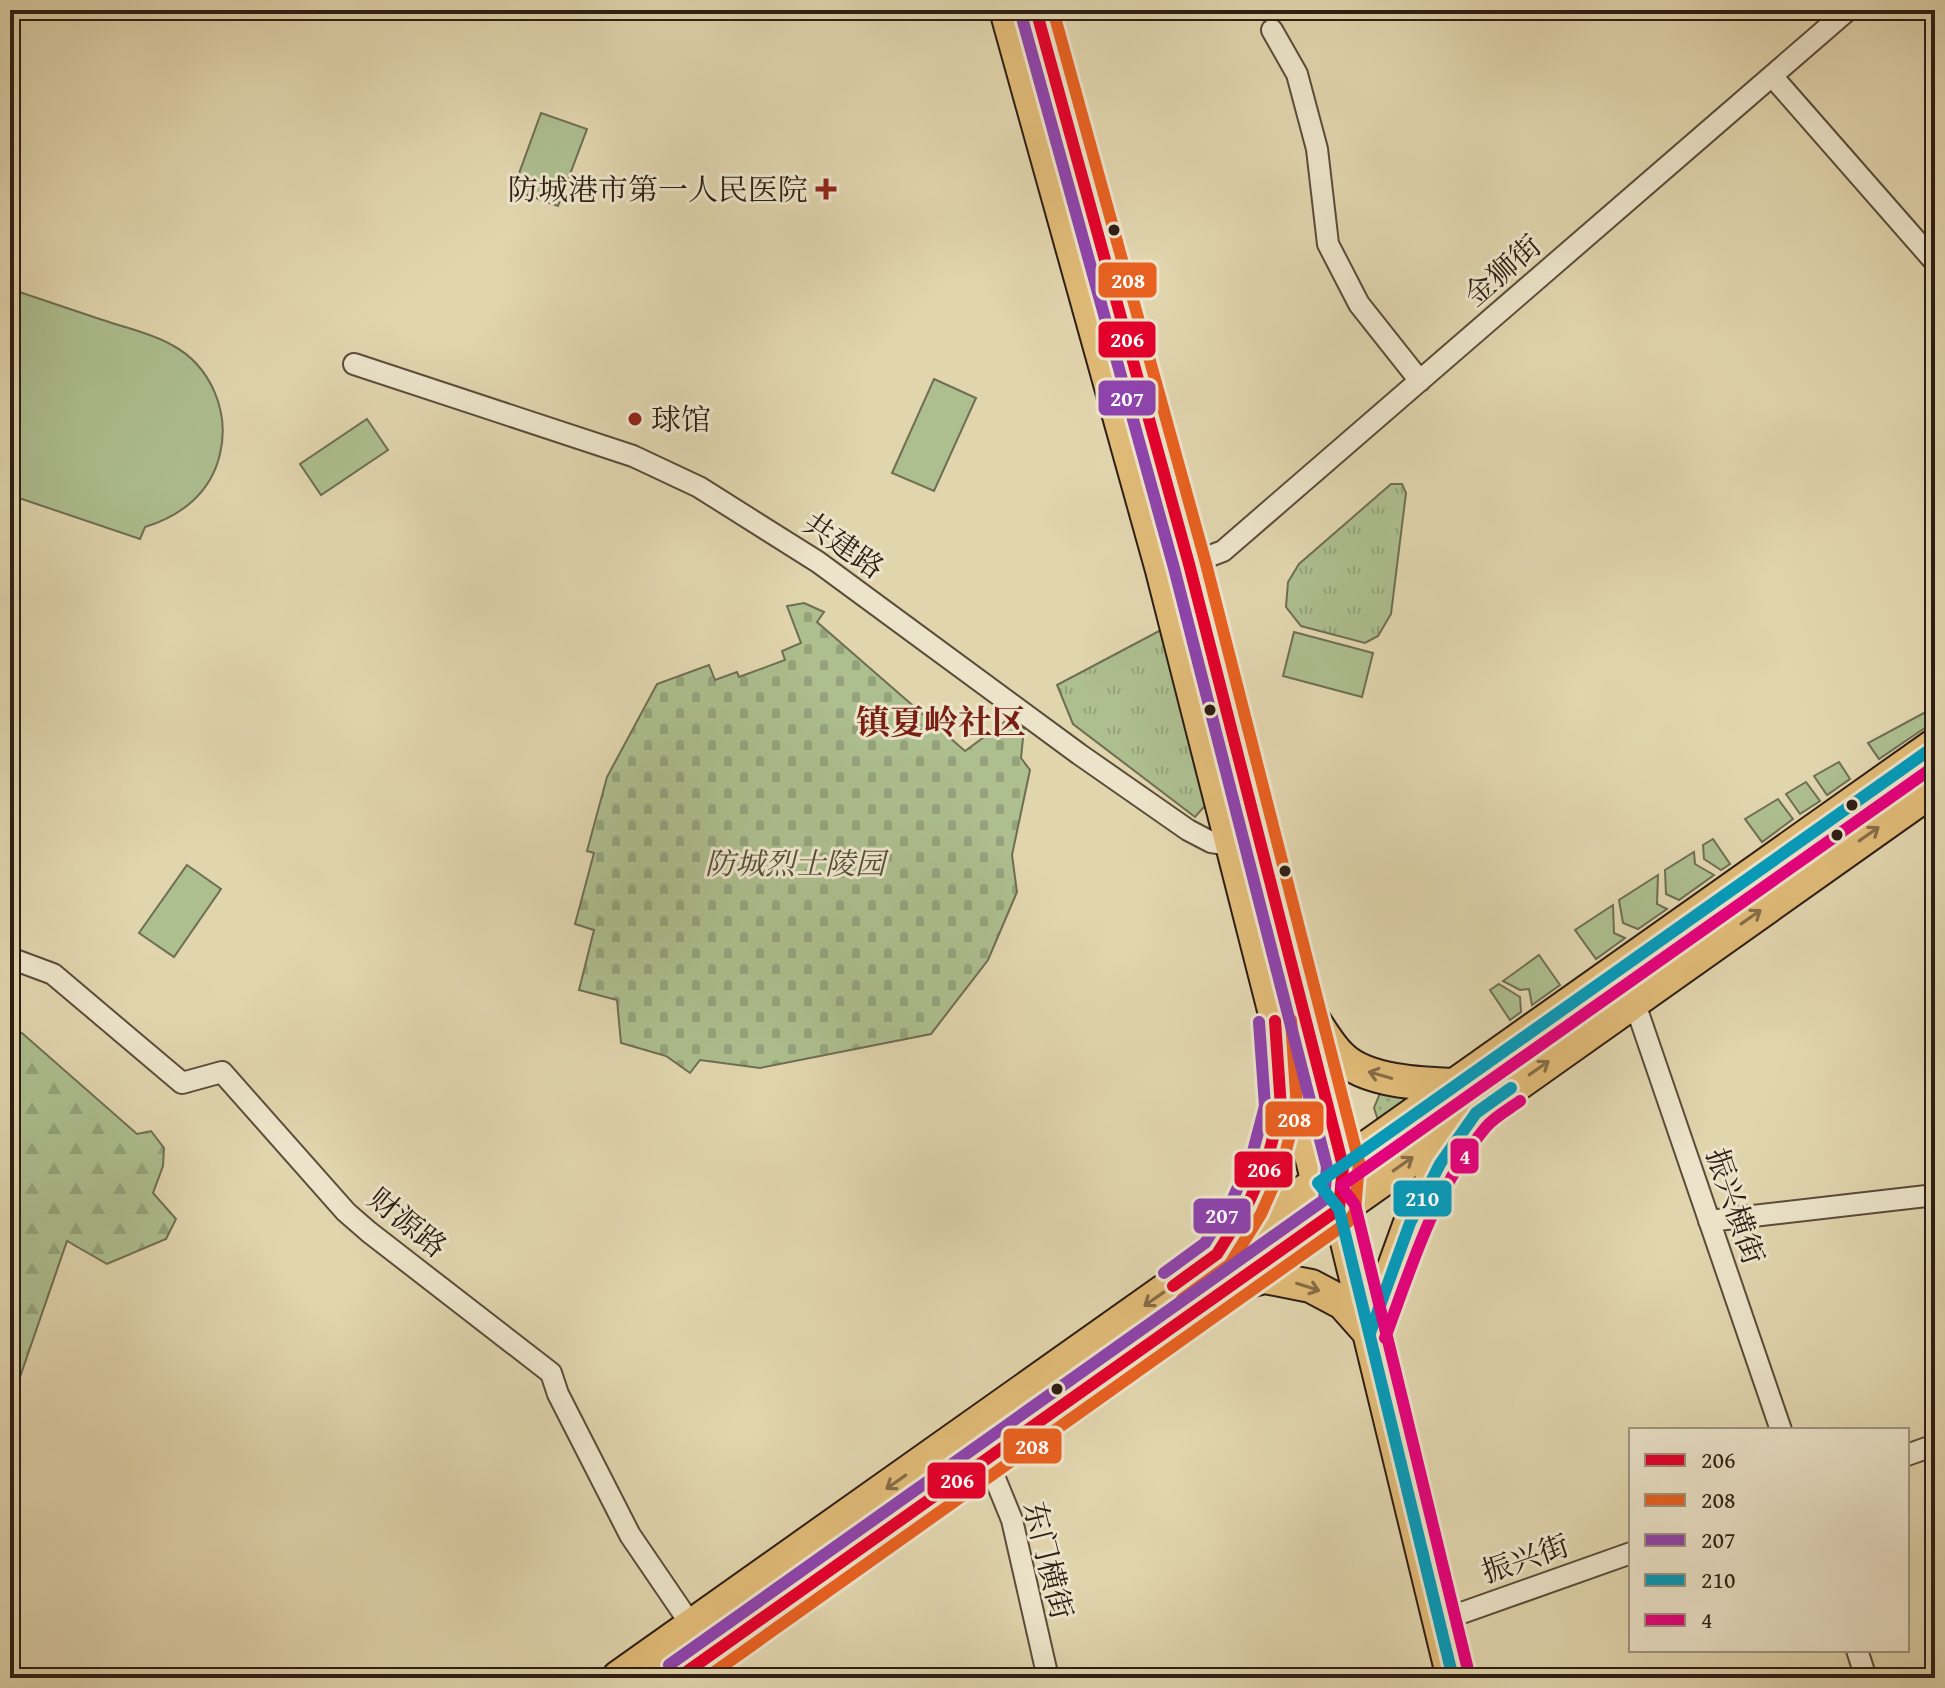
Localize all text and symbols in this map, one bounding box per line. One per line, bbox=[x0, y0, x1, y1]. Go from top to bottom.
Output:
place label: 防城港市第一人民医院 bbox=[508, 167, 808, 211]
marker: 防城港市第一人民医院 bbox=[815, 178, 837, 200]
unlabelled marker bbox=[1106, 222, 1122, 238]
street label: 金狮街 bbox=[1454, 224, 1550, 316]
line badge: 208 bbox=[1097, 261, 1158, 299]
text: 208 bbox=[1111, 264, 1145, 296]
line badge: 206 bbox=[1097, 320, 1157, 359]
text: 206 bbox=[1110, 323, 1144, 355]
line badge: 207 bbox=[1097, 379, 1157, 417]
text: 207 bbox=[1110, 382, 1144, 414]
place label: 球馆 bbox=[651, 397, 711, 441]
marker: 球馆 bbox=[626, 410, 644, 428]
street label: 共建路 bbox=[795, 501, 893, 589]
district label: 镇夏岭社区 bbox=[856, 697, 1026, 746]
unlabelled marker bbox=[1202, 702, 1218, 718]
unlabelled marker bbox=[1844, 797, 1860, 813]
one-way arrow bbox=[1858, 826, 1880, 842]
unlabelled marker bbox=[1829, 827, 1845, 843]
park label: 防城烈士陵园 bbox=[705, 841, 889, 885]
unlabelled marker bbox=[1277, 863, 1293, 879]
one-way arrow bbox=[1740, 909, 1762, 925]
one-way arrow bbox=[1528, 1060, 1550, 1076]
one-way arrow bbox=[1368, 1067, 1393, 1081]
line badge: 208 bbox=[1264, 1100, 1325, 1138]
text: 208 bbox=[1277, 1103, 1311, 1135]
line badge: 4 bbox=[1449, 1137, 1480, 1175]
text: 4 bbox=[1459, 1140, 1471, 1172]
street label: 振兴横街 bbox=[1696, 1142, 1776, 1270]
line badge: 206 bbox=[1233, 1150, 1294, 1189]
text: 206 bbox=[1247, 1153, 1281, 1185]
one-way arrow bbox=[1392, 1156, 1414, 1172]
street label: 财源路 bbox=[359, 1177, 457, 1267]
line badge: 210 bbox=[1392, 1179, 1453, 1218]
text: 210 bbox=[1405, 1182, 1439, 1214]
line badge: 207 bbox=[1192, 1197, 1252, 1235]
text: 207 bbox=[1205, 1199, 1239, 1231]
one-way arrow bbox=[1295, 1281, 1320, 1295]
one-way arrow bbox=[1143, 1291, 1165, 1307]
unlabelled marker bbox=[1049, 1381, 1065, 1397]
line badge: 208 bbox=[1002, 1427, 1063, 1465]
legend bbox=[1629, 1428, 1909, 1652]
text: 208 bbox=[1015, 1430, 1049, 1462]
text: 206 bbox=[1701, 1442, 1736, 1477]
line badge: 206 bbox=[926, 1461, 987, 1500]
text: 206 bbox=[940, 1464, 974, 1496]
one-way arrow bbox=[885, 1474, 907, 1490]
text: 208 bbox=[1701, 1482, 1736, 1517]
street label: 东门横街 bbox=[1013, 1496, 1085, 1624]
text: 207 bbox=[1701, 1522, 1736, 1557]
street label: 振兴街 bbox=[1475, 1523, 1575, 1593]
text: 210 bbox=[1701, 1562, 1736, 1597]
text: 4 bbox=[1701, 1602, 1713, 1637]

